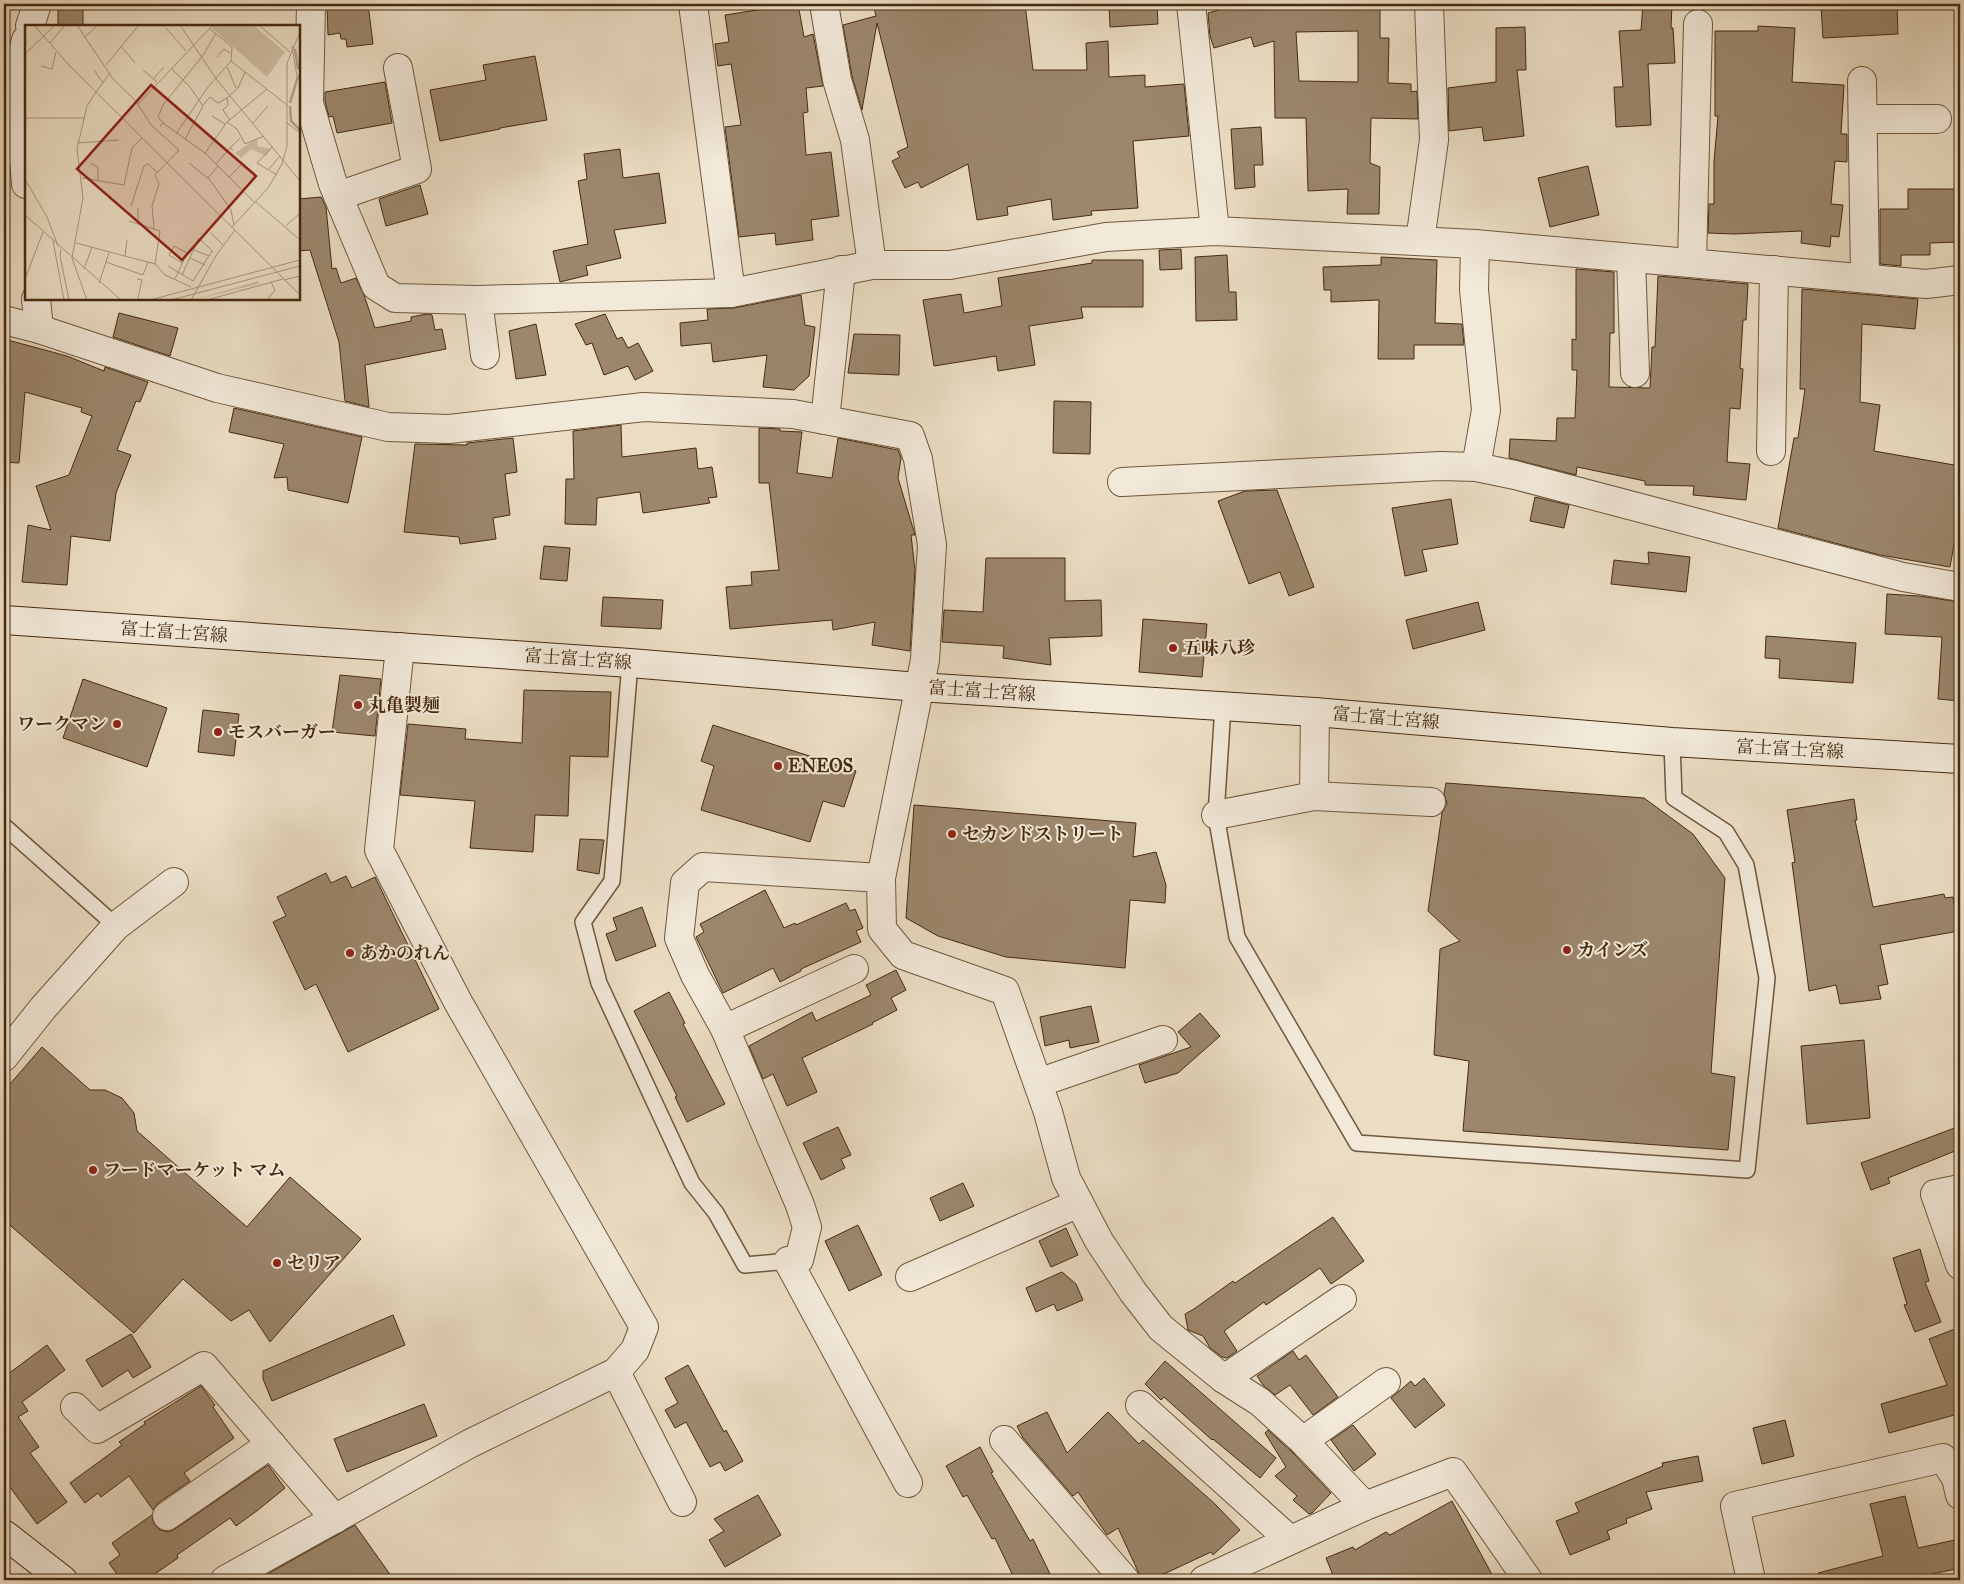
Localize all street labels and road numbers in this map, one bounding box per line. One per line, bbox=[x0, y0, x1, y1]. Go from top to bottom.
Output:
street label: 富士富士宮線 bbox=[119, 617, 229, 647]
street label: 富士富士宮線 bbox=[523, 644, 633, 674]
street label: 富士富士宮線 bbox=[927, 676, 1037, 706]
street label: 富士富士宮線 bbox=[1331, 702, 1441, 734]
street label: 富士富士宮線 bbox=[1735, 735, 1845, 763]

